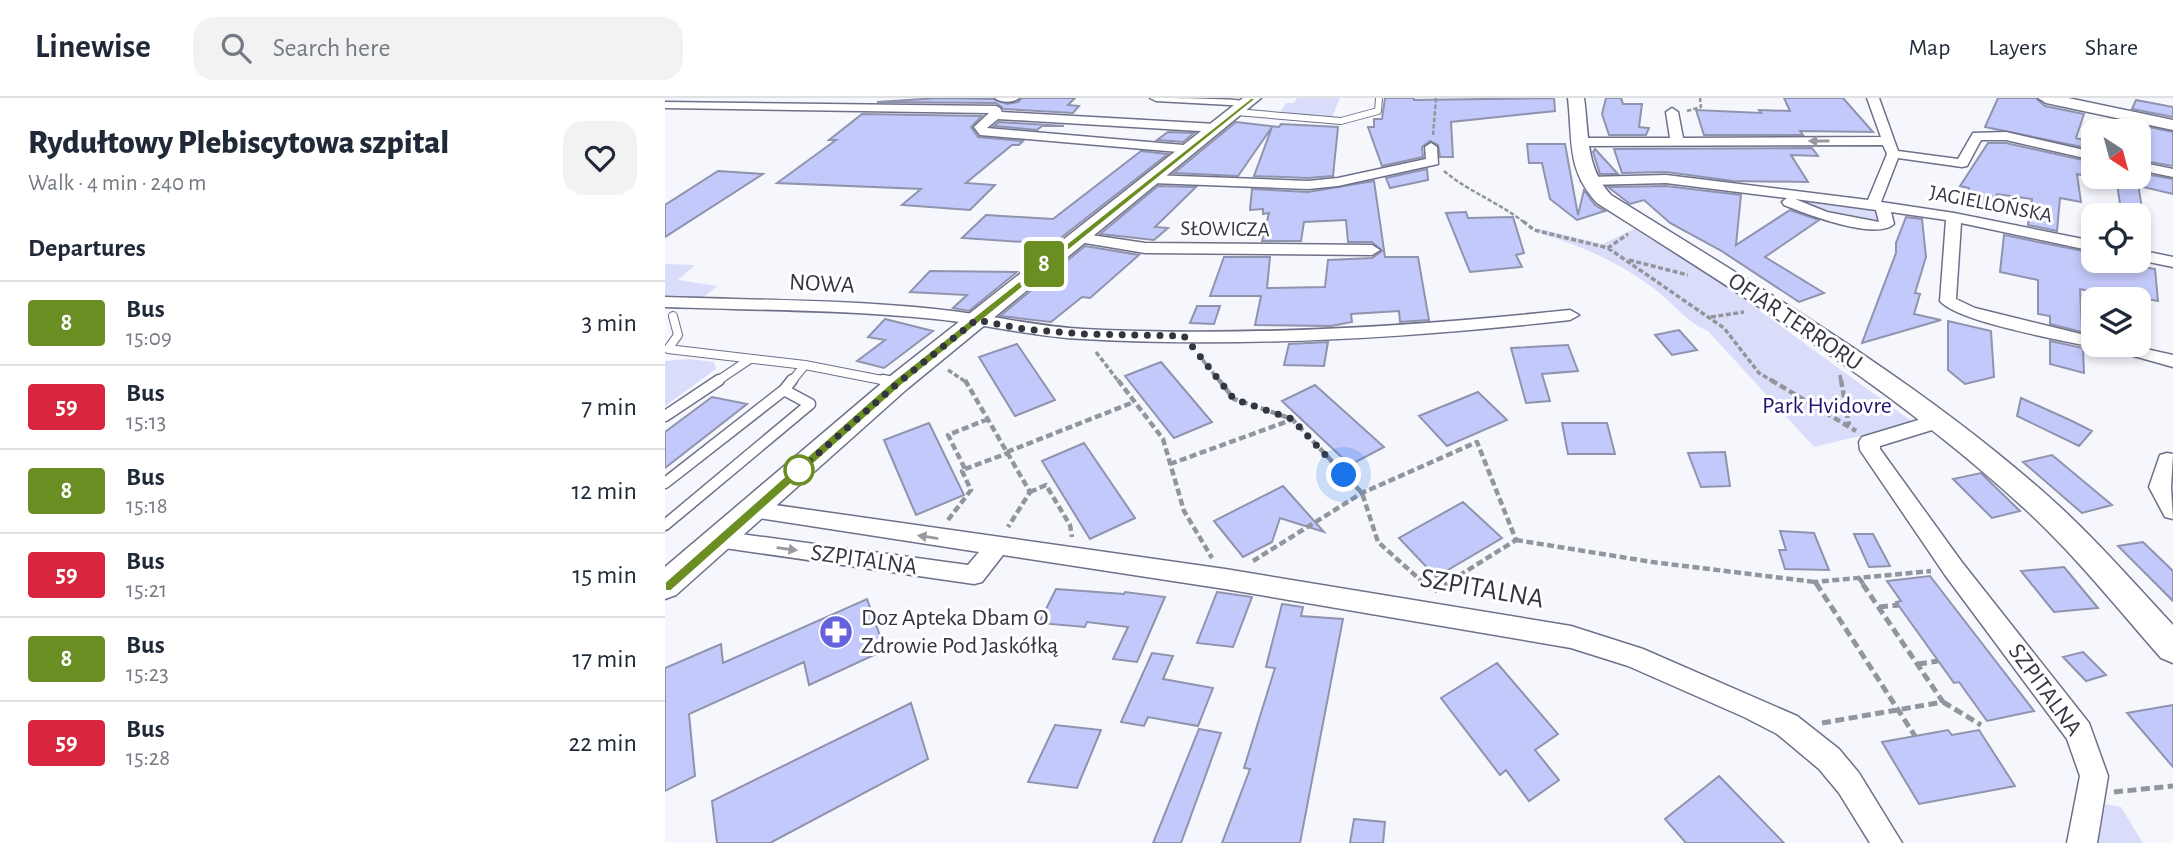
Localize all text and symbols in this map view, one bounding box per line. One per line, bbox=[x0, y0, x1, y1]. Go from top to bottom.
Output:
search box bbox=[193, 17, 683, 80]
icon: search bbox=[217, 29, 255, 67]
text: Linewise bbox=[35, 31, 151, 64]
text: Search here bbox=[273, 35, 390, 61]
text: Map bbox=[1908, 36, 1950, 60]
text: Layers bbox=[1988, 36, 2047, 60]
text: Share bbox=[2085, 36, 2138, 60]
north arrow bbox=[2081, 119, 2151, 189]
map controls bbox=[2081, 119, 2151, 357]
button: heart bbox=[563, 121, 637, 195]
text: Rydułtowy Plebiscytowa szpital bbox=[28, 127, 449, 160]
one-way arrow bbox=[1808, 136, 1830, 147]
text: Walk · 4 min · 240 m bbox=[28, 172, 206, 195]
street label: JAGIELLOŃSKA bbox=[1928, 180, 2055, 226]
button: locate bbox=[2081, 203, 2151, 273]
street label: SŁOWICZA bbox=[1180, 218, 1270, 240]
text: Departures bbox=[28, 235, 146, 261]
line badge: 8 bbox=[1021, 241, 1067, 287]
text: 8 bbox=[1038, 252, 1050, 276]
street label: OFIAR TERRORU bbox=[1724, 268, 1866, 376]
street label: NOWA bbox=[789, 270, 856, 298]
button: layers bbox=[2081, 287, 2151, 357]
text: Bus bbox=[126, 296, 165, 322]
text: 3 min bbox=[581, 310, 637, 336]
text: 8 bbox=[61, 311, 72, 335]
text: 15:09 bbox=[126, 327, 172, 350]
text: Bus bbox=[126, 380, 165, 406]
text: 7 min bbox=[581, 394, 637, 420]
park label: Park Hvidovre bbox=[1762, 394, 1892, 418]
text: 59 bbox=[56, 395, 77, 419]
text: 15:13 bbox=[126, 411, 166, 434]
unlabelled marker bbox=[784, 455, 814, 485]
your location bbox=[1326, 457, 1361, 492]
text: Bus bbox=[126, 464, 165, 490]
text: 12 min bbox=[571, 478, 637, 504]
text: 8 bbox=[61, 479, 72, 503]
text: 15:18 bbox=[126, 495, 168, 518]
one-way arrow bbox=[917, 531, 939, 542]
street label: SZPITALNA bbox=[809, 541, 919, 579]
one-way arrow bbox=[776, 544, 798, 555]
text: Bus bbox=[126, 548, 165, 574]
text: 15 min bbox=[572, 562, 637, 588]
text: 59 bbox=[56, 563, 77, 587]
street label: SZPITALNA bbox=[1418, 564, 1546, 614]
text: 15:21 bbox=[126, 579, 167, 602]
place label: Doz Apteka Dbam O Zdrowie Pod Jaskółką bbox=[861, 606, 1058, 658]
pharmacy icon: Doz Apteka Dbam O Zdrowie Pod Jaskółką bbox=[817, 613, 855, 651]
text: Bus bbox=[126, 632, 165, 658]
street label: SZPITALNA bbox=[2004, 640, 2086, 740]
text: 17 min bbox=[572, 646, 637, 672]
text: 8 bbox=[61, 647, 72, 671]
text: 15:23 bbox=[126, 663, 169, 686]
text: Bus bbox=[126, 716, 165, 742]
text: 22 min bbox=[569, 730, 637, 756]
text: 59 bbox=[56, 731, 77, 755]
text: 15:28 bbox=[126, 747, 170, 770]

